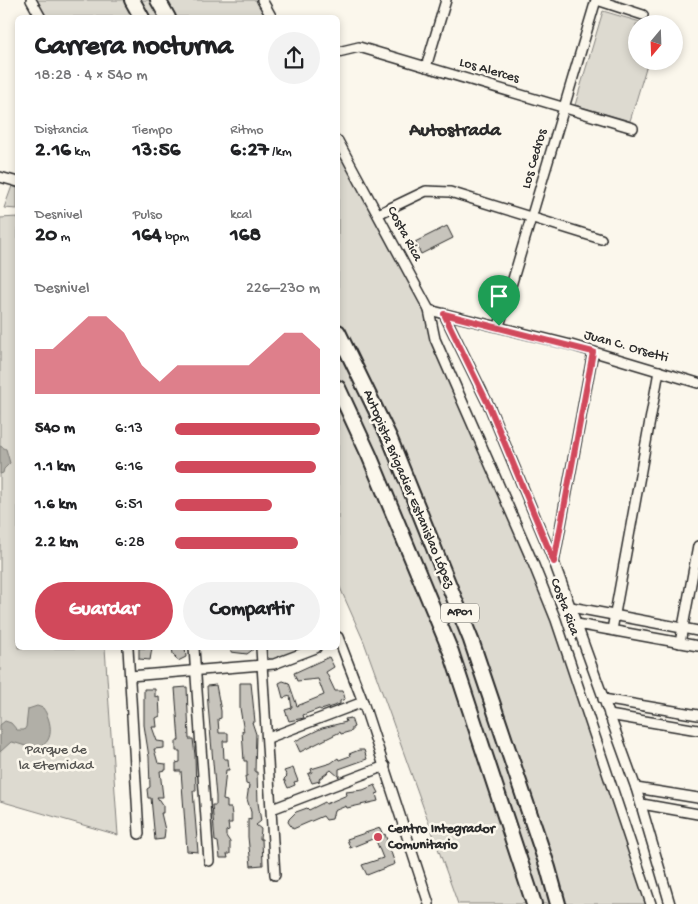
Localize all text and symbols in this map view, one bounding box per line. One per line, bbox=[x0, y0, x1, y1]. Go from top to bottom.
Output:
north arrow bbox=[628, 15, 682, 70]
map controls bbox=[628, 15, 683, 70]
text: Carrera nocturna bbox=[35, 31, 233, 64]
button: share bbox=[268, 32, 320, 84]
street label: Los Alerces bbox=[457, 54, 522, 88]
text: 18:28 · 4 × 540 m bbox=[35, 67, 148, 86]
district label: Autostrada bbox=[408, 120, 502, 143]
text: Distancia bbox=[35, 122, 88, 139]
text: Tiempo bbox=[133, 122, 172, 139]
text: Ritmo bbox=[230, 122, 264, 139]
street label: Los Cedros bbox=[518, 126, 552, 191]
text: 2.16 bbox=[35, 139, 71, 164]
text: 13:56 bbox=[133, 139, 180, 164]
text: 6:27 bbox=[230, 139, 269, 164]
text: km bbox=[71, 144, 91, 161]
text: /km bbox=[269, 144, 292, 161]
street label: Costa Rica bbox=[382, 204, 426, 265]
text: Desnivel bbox=[35, 207, 83, 224]
text: Pulso bbox=[133, 207, 162, 224]
text: kcal bbox=[230, 207, 252, 224]
text: 20 bbox=[35, 224, 57, 249]
text: 164 bbox=[133, 224, 162, 249]
text: 168 bbox=[230, 224, 261, 249]
text: m bbox=[57, 229, 71, 246]
text: bpm bbox=[162, 229, 189, 246]
pin bbox=[478, 275, 520, 326]
text: Desnivel bbox=[35, 280, 89, 299]
text: 226–230 m bbox=[246, 280, 320, 299]
icon: arrive bbox=[485, 282, 513, 310]
street label: Juan C. Orsetti bbox=[582, 327, 670, 367]
street label: Autopista Brigadier Estanislao López bbox=[358, 387, 458, 591]
text: 540 m bbox=[35, 420, 75, 439]
text: 6:13 bbox=[115, 420, 143, 439]
text: 1.1 km bbox=[35, 458, 75, 477]
text: 6:16 bbox=[115, 458, 143, 477]
text: 1.6 km bbox=[35, 496, 77, 515]
text: 6:51 bbox=[115, 496, 143, 515]
text: 2.2 km bbox=[35, 534, 78, 553]
text: 6:28 bbox=[115, 534, 145, 553]
street label: Costa Rica bbox=[545, 576, 583, 639]
button: Guardar bbox=[35, 582, 173, 640]
button: Compartir bbox=[183, 582, 320, 640]
road number: AP01 bbox=[441, 604, 479, 622]
park label: Parque de la Eternidad bbox=[19, 742, 95, 775]
place label: Centro Integrador Comunitario bbox=[387, 821, 497, 854]
marker: Centro Integrador Comunitario bbox=[372, 831, 384, 843]

